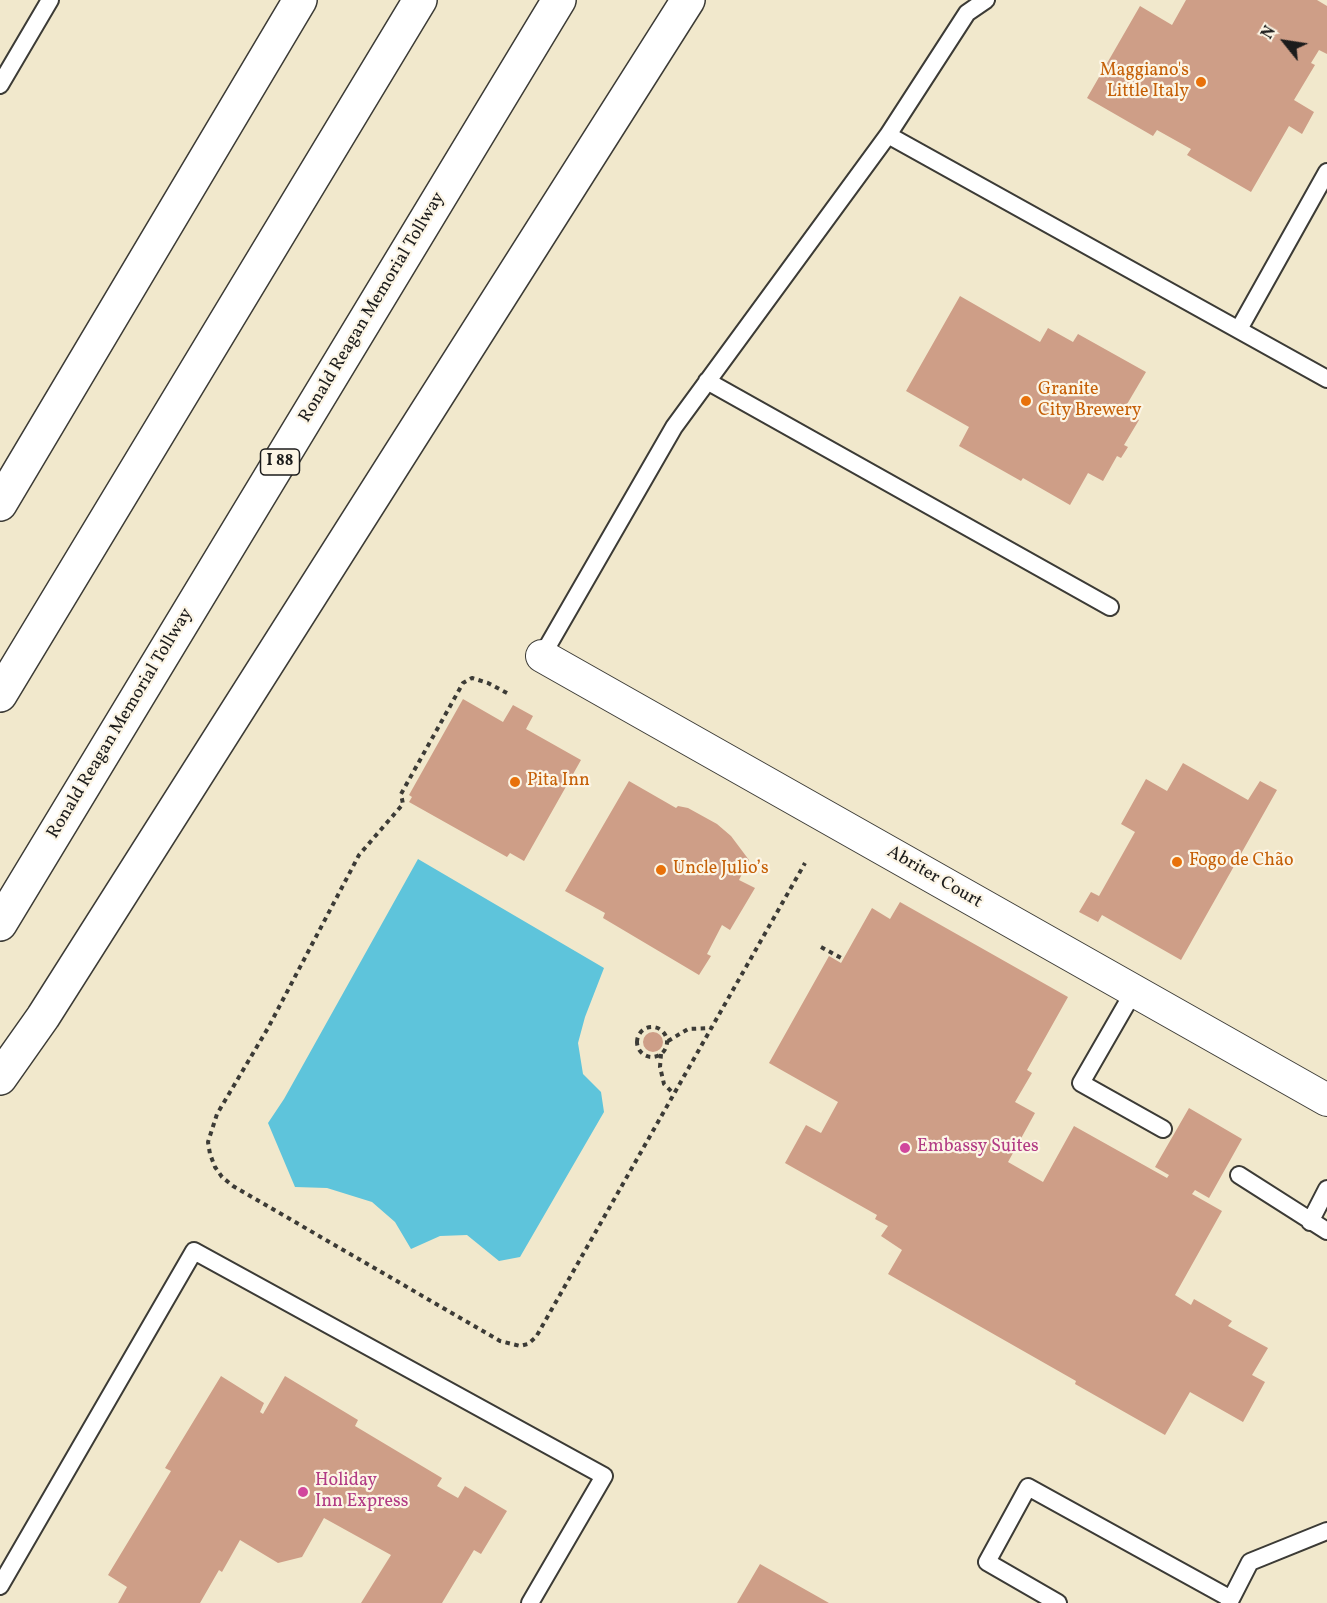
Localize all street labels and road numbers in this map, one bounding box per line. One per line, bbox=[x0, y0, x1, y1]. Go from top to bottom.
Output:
street label: Ronald Reagan Memorial Tollway bbox=[295, 189, 451, 427]
road number: I 88 bbox=[260, 449, 300, 475]
street label: Ronald Reagan Memorial Tollway bbox=[43, 605, 199, 843]
street label: Abriter Court bbox=[882, 842, 986, 914]

